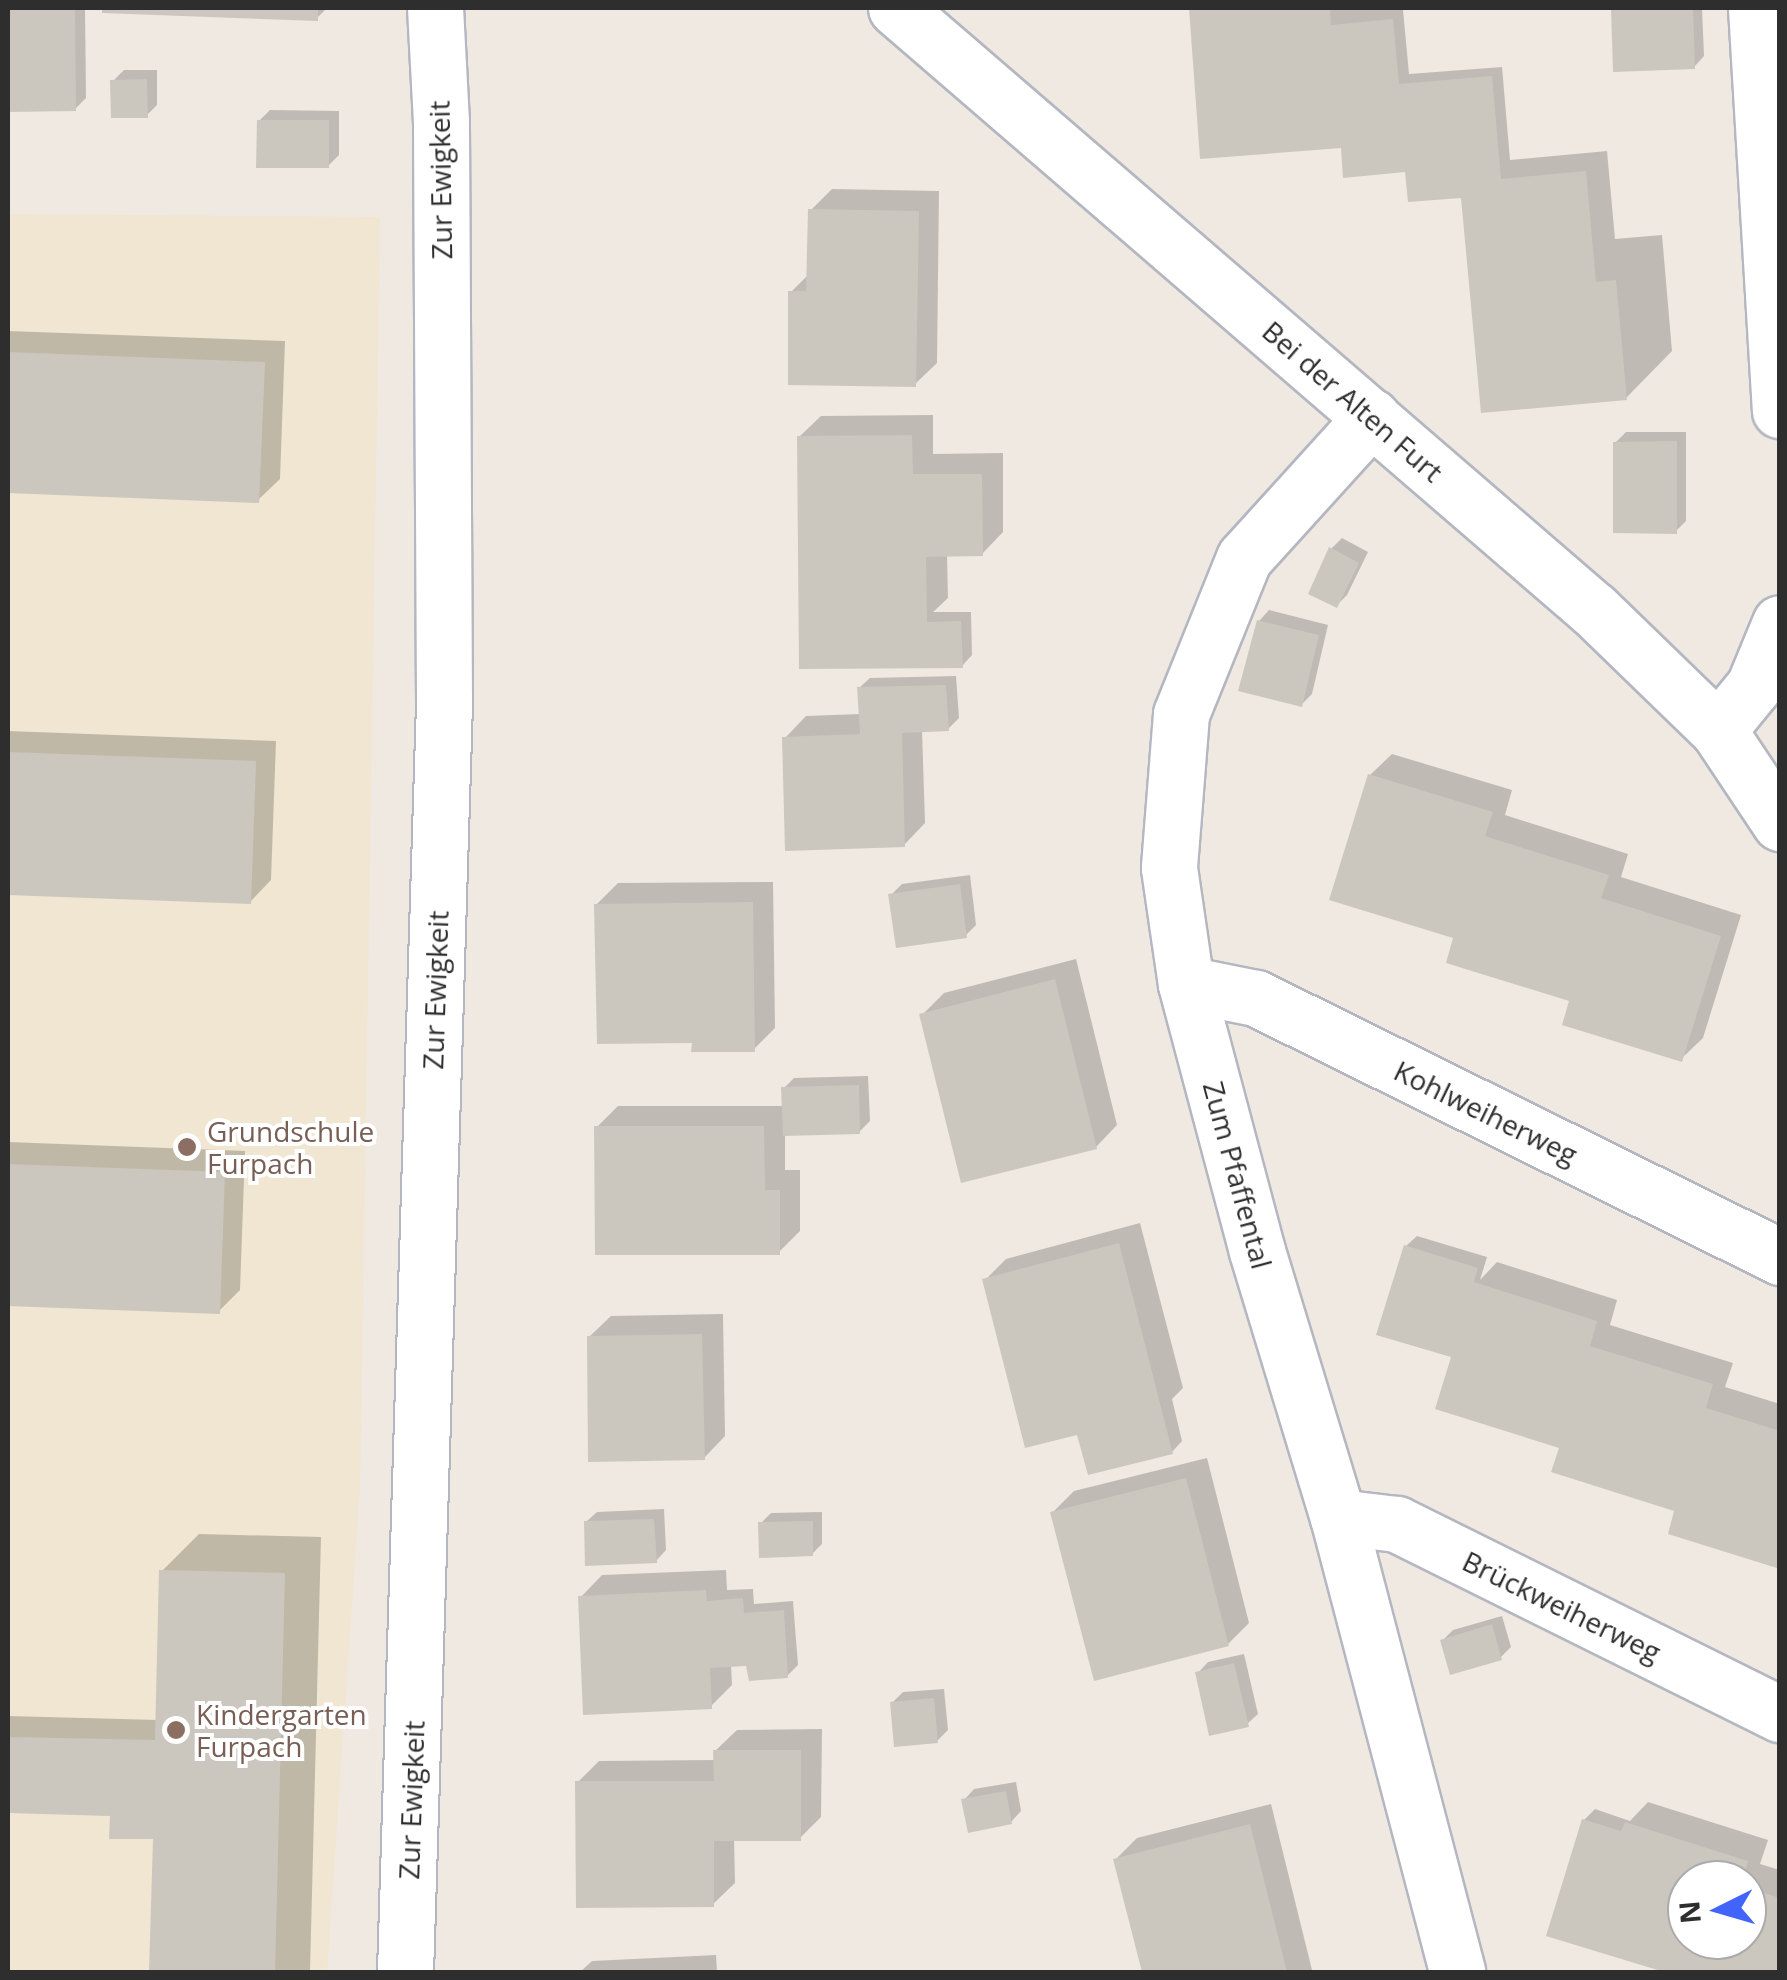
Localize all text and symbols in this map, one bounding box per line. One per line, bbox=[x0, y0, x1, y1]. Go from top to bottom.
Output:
street label: Zur Ewigkeit bbox=[422, 100, 458, 260]
street label: Bei der Alten Furt bbox=[1256, 314, 1450, 488]
street label: Zur Ewigkeit bbox=[415, 910, 455, 1070]
street label: Kohlweiherweg bbox=[1389, 1053, 1583, 1171]
street label: Zum Pfaffental bbox=[1197, 1078, 1279, 1272]
place label: Grundschule Furpach bbox=[207, 1114, 374, 1180]
marker: Grundschule Furpach bbox=[176, 1136, 198, 1158]
street label: Brückweiherweg bbox=[1457, 1543, 1667, 1669]
place label: Kindergarten Furpach bbox=[196, 1697, 367, 1763]
marker: Kindergarten Furpach bbox=[165, 1719, 187, 1741]
street label: Zur Ewigkeit bbox=[391, 1720, 431, 1880]
north arrow bbox=[1667, 1860, 1767, 1960]
text: N bbox=[1669, 1899, 1709, 1925]

